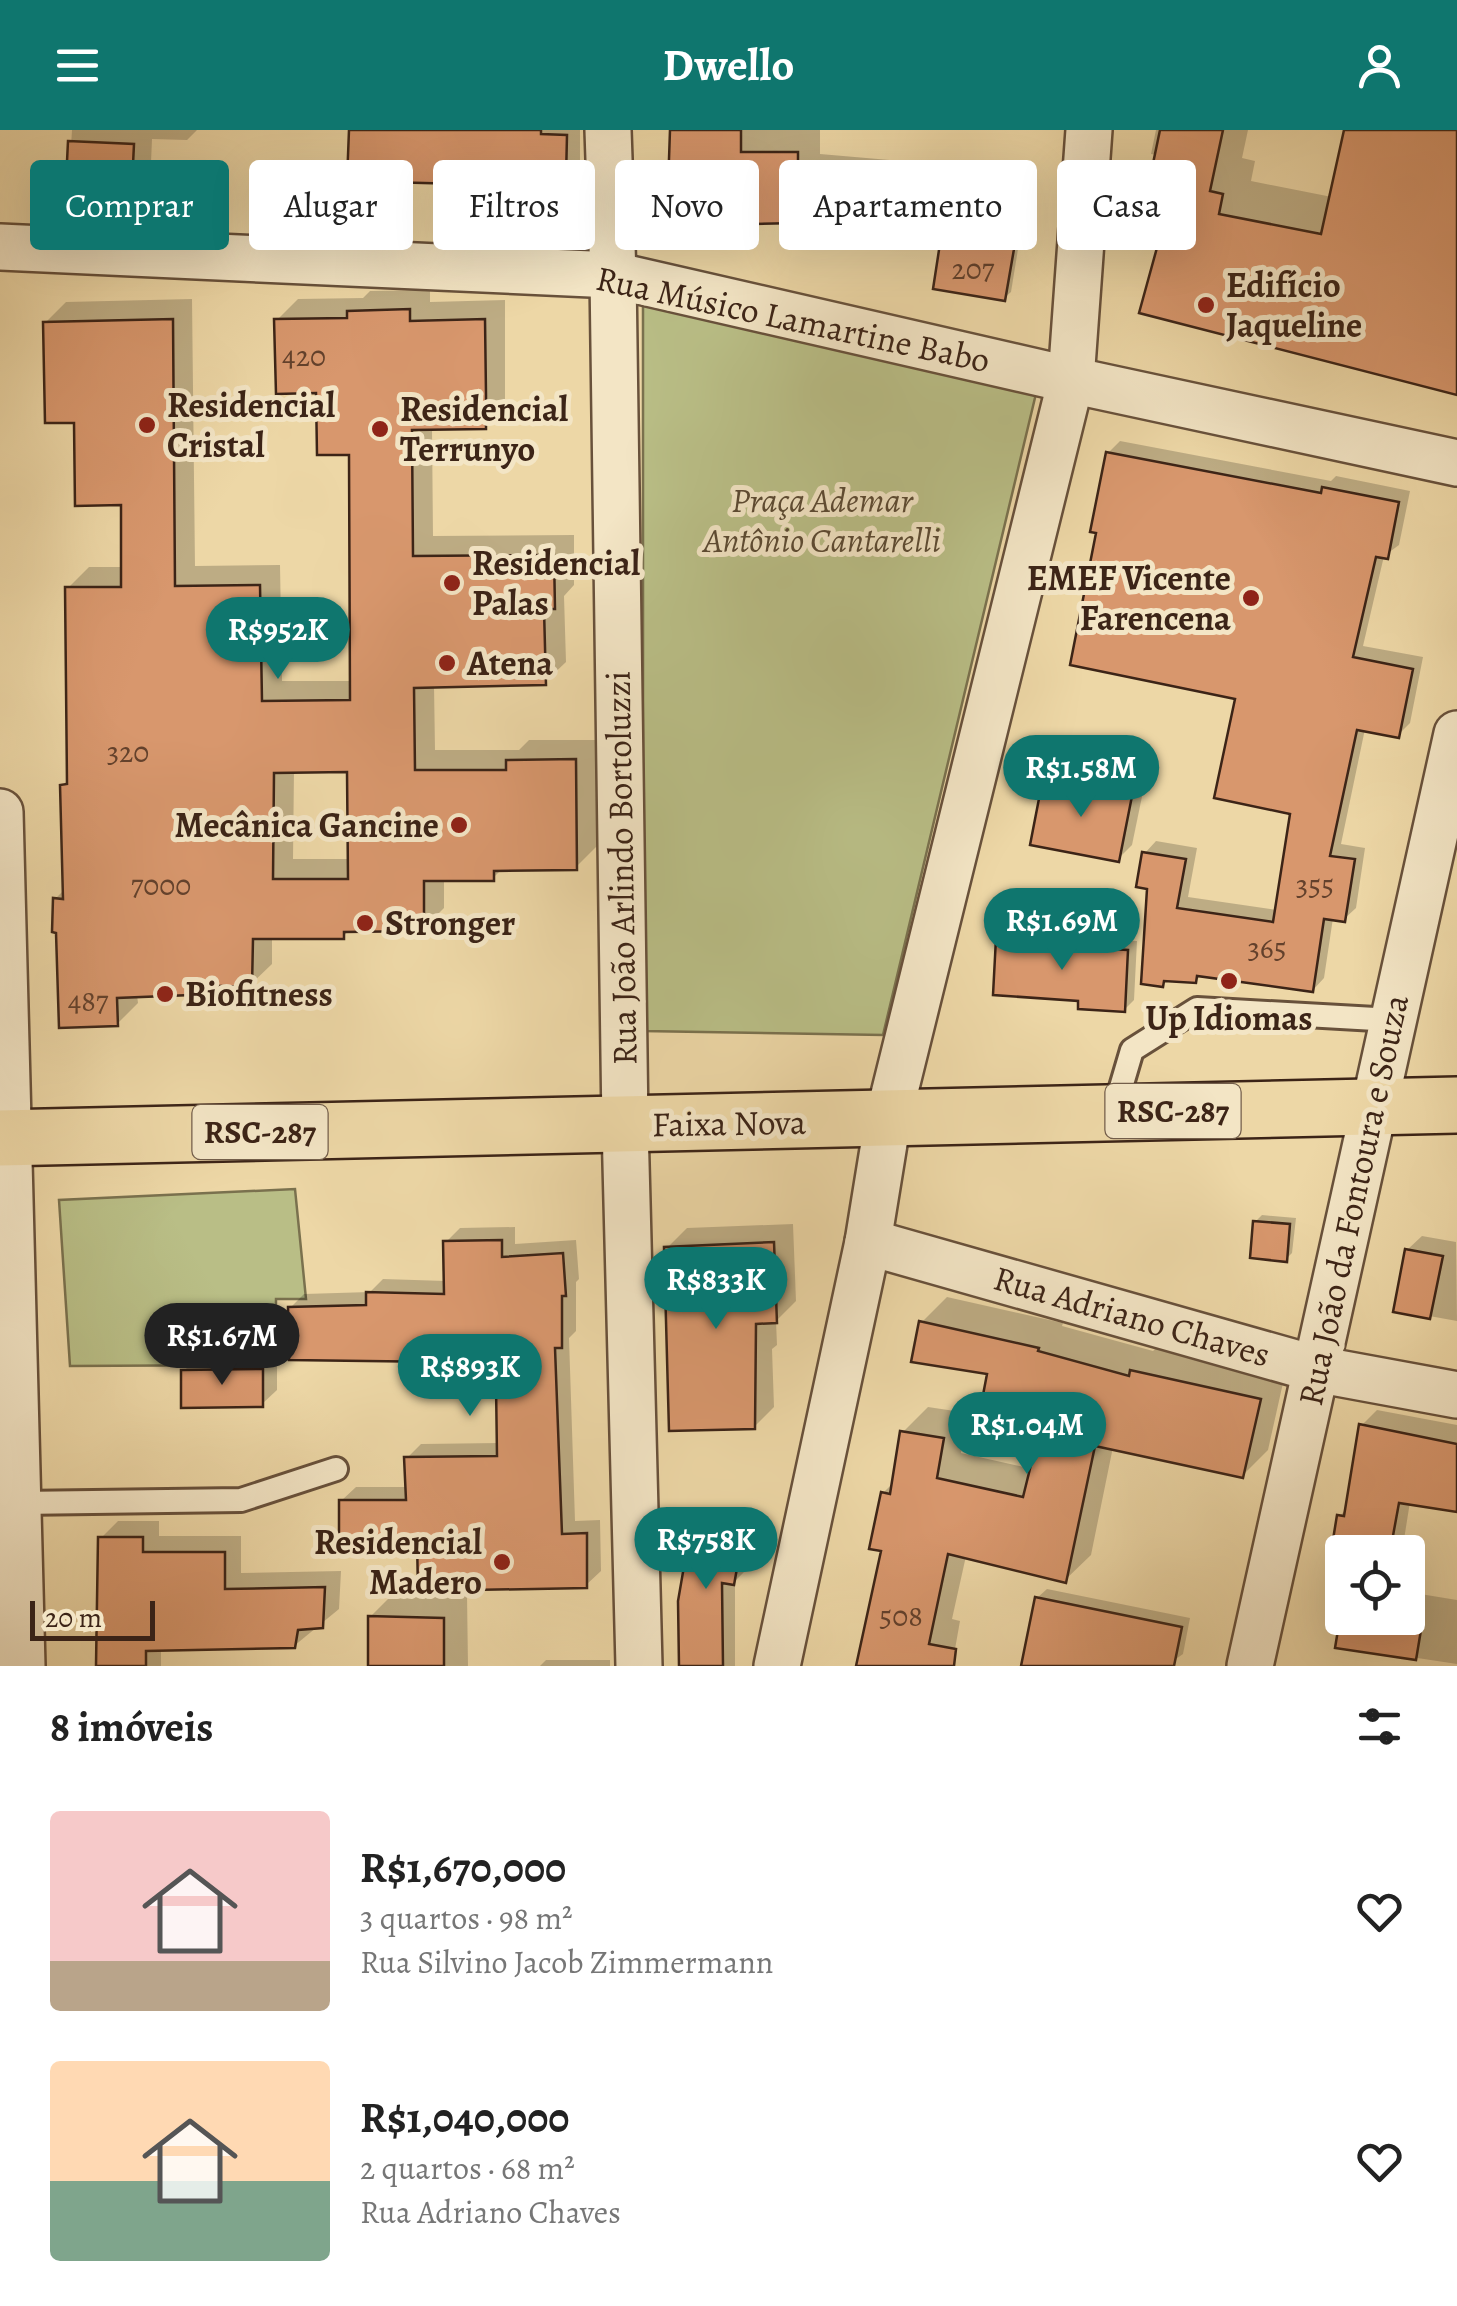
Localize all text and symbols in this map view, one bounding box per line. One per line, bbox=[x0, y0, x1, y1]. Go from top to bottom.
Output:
text: Dwello bbox=[663, 34, 794, 96]
icon: menu bbox=[50, 38, 105, 93]
icon: person bbox=[1352, 38, 1407, 93]
chip: Comprar bbox=[30, 160, 229, 250]
chip: Alugar bbox=[249, 160, 413, 250]
chip: Filtros bbox=[433, 160, 595, 250]
chip: Novo bbox=[615, 160, 759, 250]
chip: Apartamento bbox=[779, 160, 1037, 250]
chip: Casa bbox=[1057, 160, 1196, 250]
house number: 207 bbox=[952, 249, 995, 289]
street label: Rua Músico Lamartine Babo bbox=[592, 254, 994, 384]
place label: Edifício Jaqueline bbox=[1226, 261, 1362, 349]
marker: Edifício Jaqueline bbox=[1195, 294, 1217, 316]
house number: 420 bbox=[282, 336, 326, 376]
place label: Residencial Cristal bbox=[167, 381, 335, 469]
place label: Residencial Terrunyo bbox=[400, 385, 568, 473]
marker: Residencial Cristal bbox=[136, 414, 158, 436]
marker: Residencial Terrunyo bbox=[369, 418, 391, 440]
park label: Praça Ademar Antônio Cantarelli bbox=[701, 476, 941, 564]
place label: Residencial Palas bbox=[472, 539, 640, 627]
place label: EMEF Vicente Farencena bbox=[1027, 554, 1231, 642]
marker: Residencial Palas bbox=[441, 572, 463, 594]
marker: EMEF Vicente Farencena bbox=[1240, 587, 1262, 609]
pin: R$952K bbox=[197, 597, 359, 682]
text: R$952K bbox=[228, 607, 328, 651]
place label: Atena bbox=[466, 639, 553, 687]
marker: Atena bbox=[436, 652, 458, 674]
street label: Rua João Arlindo Bortoluzzi bbox=[594, 670, 648, 1066]
house number: 320 bbox=[107, 732, 149, 772]
pin: R$1.58M bbox=[989, 735, 1173, 820]
text: R$1.58M bbox=[1025, 745, 1137, 789]
place label: Mecânica Gancine bbox=[175, 801, 439, 849]
marker: Mecânica Gancine bbox=[448, 814, 470, 836]
house number: 7000 bbox=[131, 865, 191, 905]
house number: 355 bbox=[1296, 865, 1334, 905]
pin: R$1.69M bbox=[970, 888, 1154, 973]
text: R$1.69M bbox=[1006, 898, 1118, 942]
place label: Stronger bbox=[385, 899, 516, 947]
marker: Stronger bbox=[354, 912, 376, 934]
house number: 365 bbox=[1247, 928, 1287, 968]
place label: Biofitness bbox=[185, 970, 333, 1018]
marker: Up Idiomas bbox=[1218, 970, 1240, 992]
house number: 487 bbox=[68, 981, 109, 1021]
marker: Biofitness bbox=[154, 983, 176, 1005]
street label: Rua João da Fontoura e Souza bbox=[1286, 989, 1420, 1410]
place label: Up Idiomas bbox=[1145, 994, 1313, 1042]
road number: RSC-287 bbox=[1106, 1084, 1240, 1138]
street label: Faixa Nova bbox=[651, 1098, 807, 1148]
road number: RSC-287 bbox=[192, 1105, 328, 1159]
pin: R$833K bbox=[635, 1247, 797, 1332]
street label: Rua Adriano Chaves bbox=[988, 1254, 1276, 1378]
text: R$833K bbox=[666, 1257, 766, 1301]
pin: R$1.67M bbox=[130, 1303, 314, 1388]
text: R$1.67M bbox=[166, 1313, 278, 1357]
pin: R$893K bbox=[389, 1334, 551, 1419]
text: R$893K bbox=[420, 1344, 520, 1388]
pin: R$1.04M bbox=[935, 1392, 1119, 1477]
text: R$1.04M bbox=[970, 1402, 1084, 1446]
pin: R$758K bbox=[625, 1507, 787, 1592]
text: R$758K bbox=[656, 1517, 756, 1561]
place label: Residencial Madero bbox=[314, 1518, 482, 1606]
map controls bbox=[1325, 1535, 1425, 1635]
button: locate bbox=[1325, 1535, 1425, 1635]
marker: Residencial Madero bbox=[491, 1551, 513, 1573]
scale bar bbox=[30, 1596, 155, 1640]
house number: 508 bbox=[879, 1596, 923, 1636]
text: 20 m bbox=[45, 1599, 102, 1637]
text: 8 imóveis bbox=[50, 1698, 213, 1755]
icon: filters bbox=[1352, 1699, 1407, 1754]
text: R$1,670,000 bbox=[360, 1839, 566, 1896]
icon: home bbox=[130, 1851, 250, 1971]
icon: heart bbox=[1352, 1884, 1407, 1939]
text: 3 quartos · 98 m² bbox=[360, 1896, 573, 1940]
text: Rua Silvino Jacob Zimmermann bbox=[360, 1940, 773, 1984]
text: R$1,040,000 bbox=[360, 2089, 570, 2146]
icon: home bbox=[130, 2101, 250, 2221]
icon: heart bbox=[1352, 2134, 1407, 2189]
text: 2 quartos · 68 m² bbox=[360, 2146, 575, 2190]
text: Rua Adriano Chaves bbox=[360, 2190, 621, 2234]

